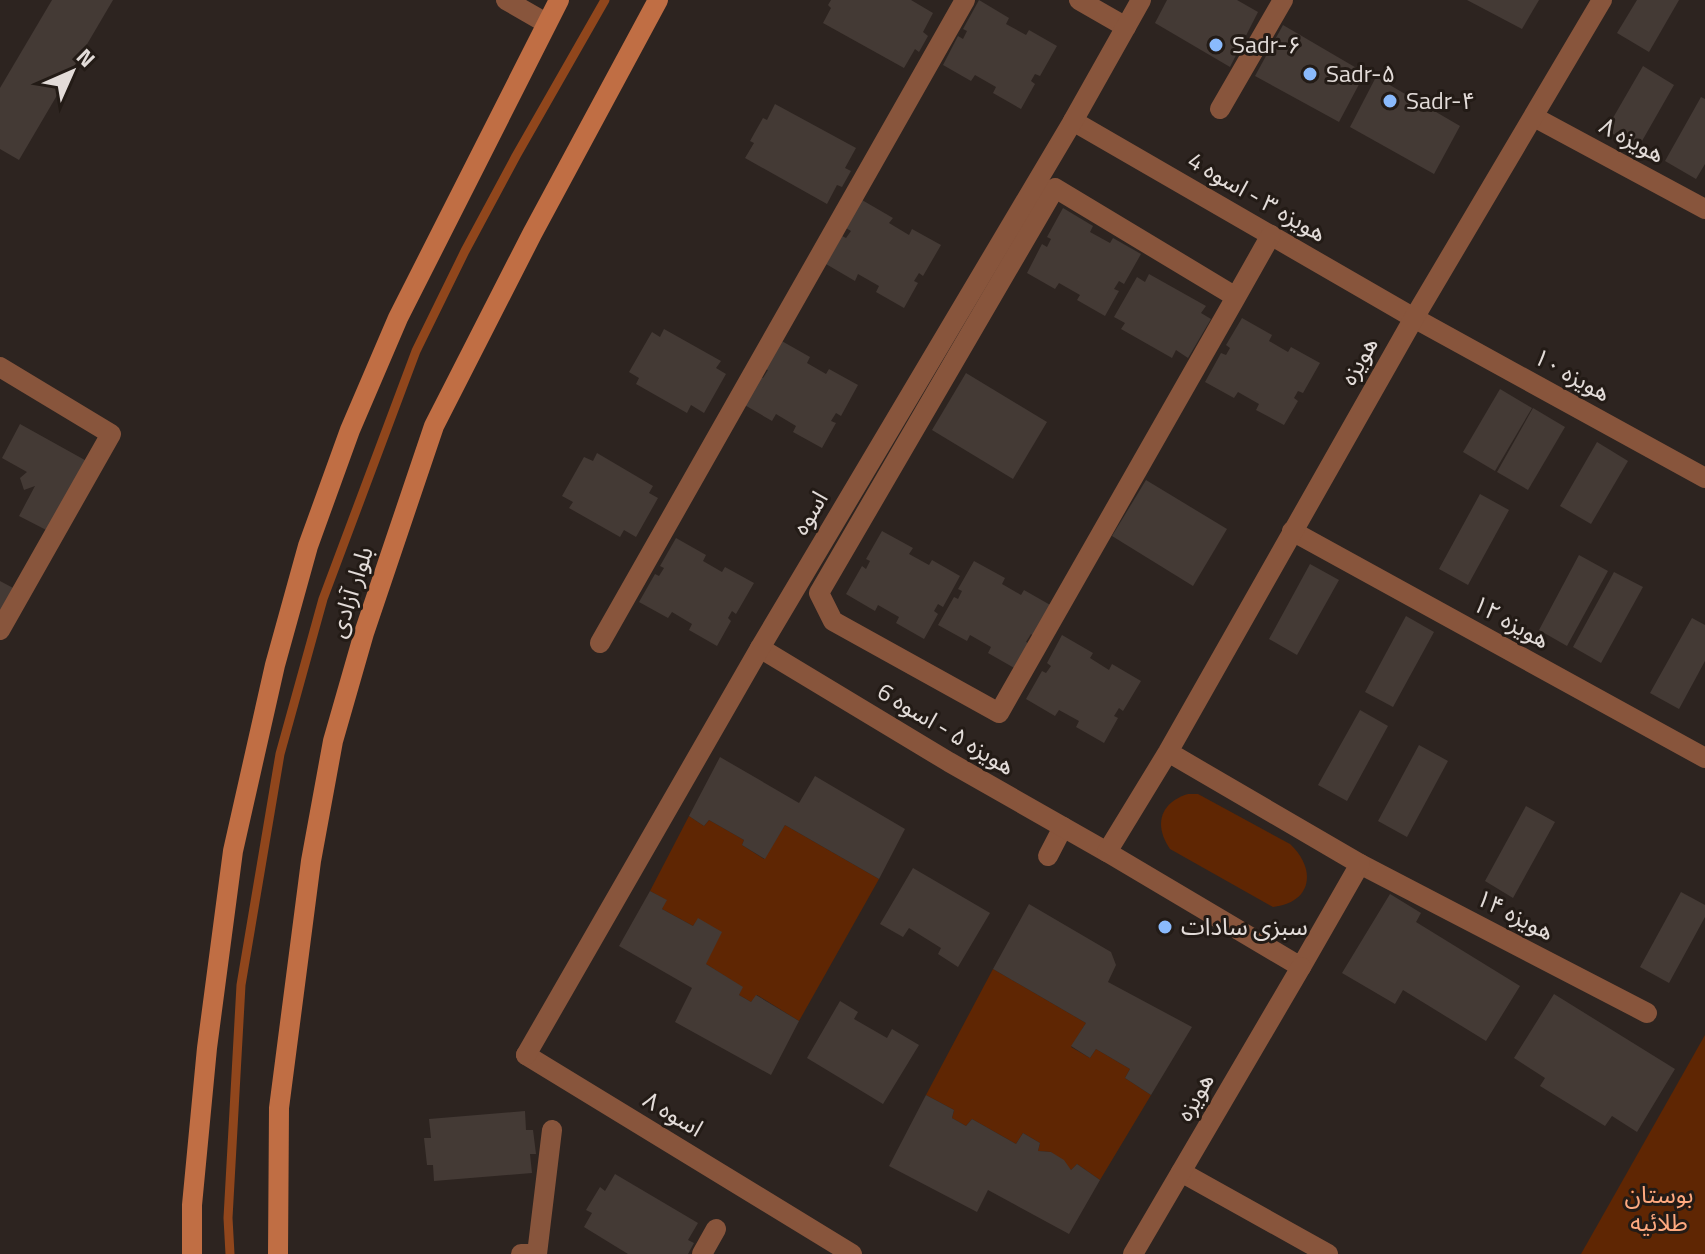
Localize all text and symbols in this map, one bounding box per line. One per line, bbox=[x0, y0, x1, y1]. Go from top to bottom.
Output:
place label: Sadr-۶ bbox=[1232, 26, 1301, 62]
north arrow bbox=[32, 32, 112, 112]
marker: Sadr-۶ bbox=[1207, 36, 1225, 54]
text: N bbox=[69, 40, 104, 75]
place label: Sadr-۵ bbox=[1326, 55, 1395, 91]
marker: Sadr-۵ bbox=[1301, 65, 1319, 83]
place label: Sadr-۴ bbox=[1406, 82, 1475, 118]
marker: Sadr-۴ bbox=[1381, 92, 1399, 110]
street label: هویزه ۸ bbox=[1593, 107, 1672, 171]
street label: هویزه ۳ - اسوه 4 bbox=[1181, 142, 1334, 250]
street label: هویزه bbox=[1330, 330, 1386, 391]
street label: هویزه ۱۰ bbox=[1527, 338, 1618, 410]
street label: اسوه bbox=[782, 484, 836, 541]
street label: بلوار آزادی bbox=[318, 541, 382, 642]
street label: هویزه ۱۲ bbox=[1466, 585, 1557, 657]
street label: هویزه ۵ - اسوه 6 bbox=[871, 673, 1022, 783]
street label: هویزه ۱۴ bbox=[1470, 879, 1561, 949]
place label: سبزی سادات bbox=[1181, 908, 1308, 944]
marker: سبزی سادات bbox=[1156, 918, 1174, 936]
street label: هویزه bbox=[1166, 1066, 1222, 1127]
street label: اسوه ۸ bbox=[637, 1081, 710, 1145]
park label: بوستان طلائیه bbox=[1625, 1176, 1693, 1240]

